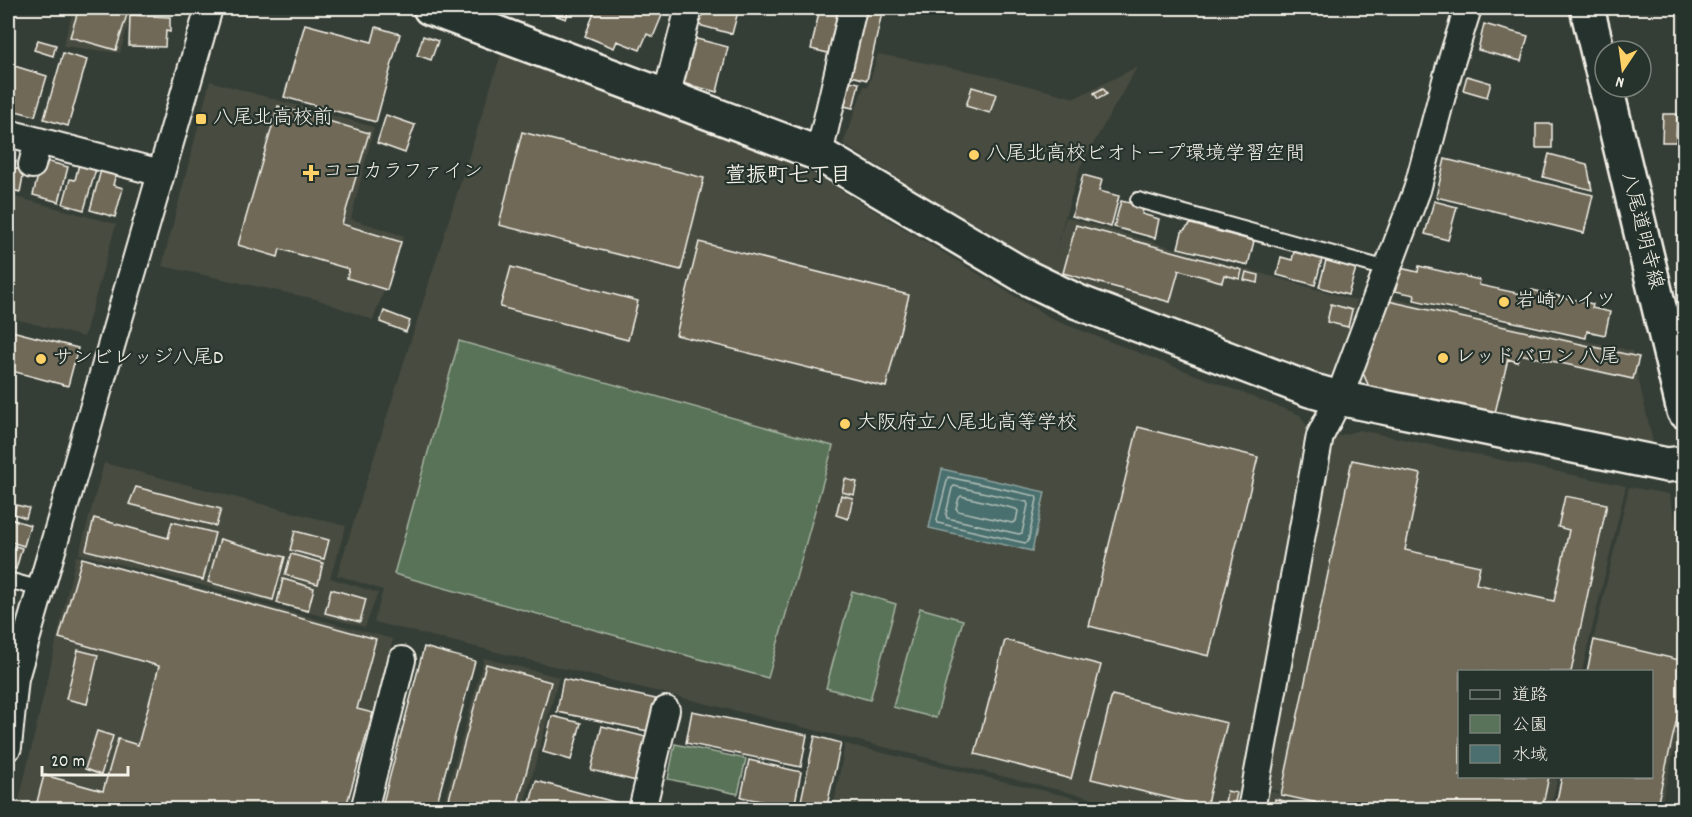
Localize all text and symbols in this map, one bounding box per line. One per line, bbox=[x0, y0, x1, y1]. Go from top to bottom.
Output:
north arrow bbox=[1593, 39, 1653, 99]
text: N bbox=[1614, 69, 1627, 93]
place label: 八尾北高校前 bbox=[213, 105, 333, 133]
marker: 八尾北高校前 bbox=[194, 112, 208, 126]
place label: 八尾北高校ビオトープ環境学習空間 bbox=[986, 141, 1305, 169]
marker: 八尾北高校ビオトープ環境学習空間 bbox=[967, 148, 981, 162]
place label: ココカラファイン bbox=[323, 159, 483, 187]
district label: 萱振町七丁目 bbox=[725, 162, 851, 192]
marker: ココカラファイン bbox=[304, 166, 318, 180]
street label: 八尾道明寺線 bbox=[1613, 169, 1669, 293]
place label: 岩崎ハイツ bbox=[1516, 288, 1616, 316]
marker: 岩崎ハイツ bbox=[1497, 295, 1511, 309]
place label: レッドバロン 八尾 bbox=[1455, 344, 1620, 372]
place label: サンビレッジ八尾D bbox=[53, 345, 223, 373]
marker: レッドバロン 八尾 bbox=[1436, 351, 1450, 365]
marker: サンビレッジ八尾D bbox=[34, 352, 48, 366]
place label: 大阪府立八尾北高等学校 bbox=[857, 410, 1077, 438]
marker: 大阪府立八尾北高等学校 bbox=[838, 417, 852, 431]
legend bbox=[1458, 670, 1653, 778]
text: 道路 bbox=[1512, 684, 1548, 709]
text: 公園 bbox=[1512, 714, 1548, 739]
scale bar bbox=[42, 739, 128, 777]
text: 水域 bbox=[1512, 744, 1548, 769]
text: 20 m bbox=[51, 750, 85, 775]

